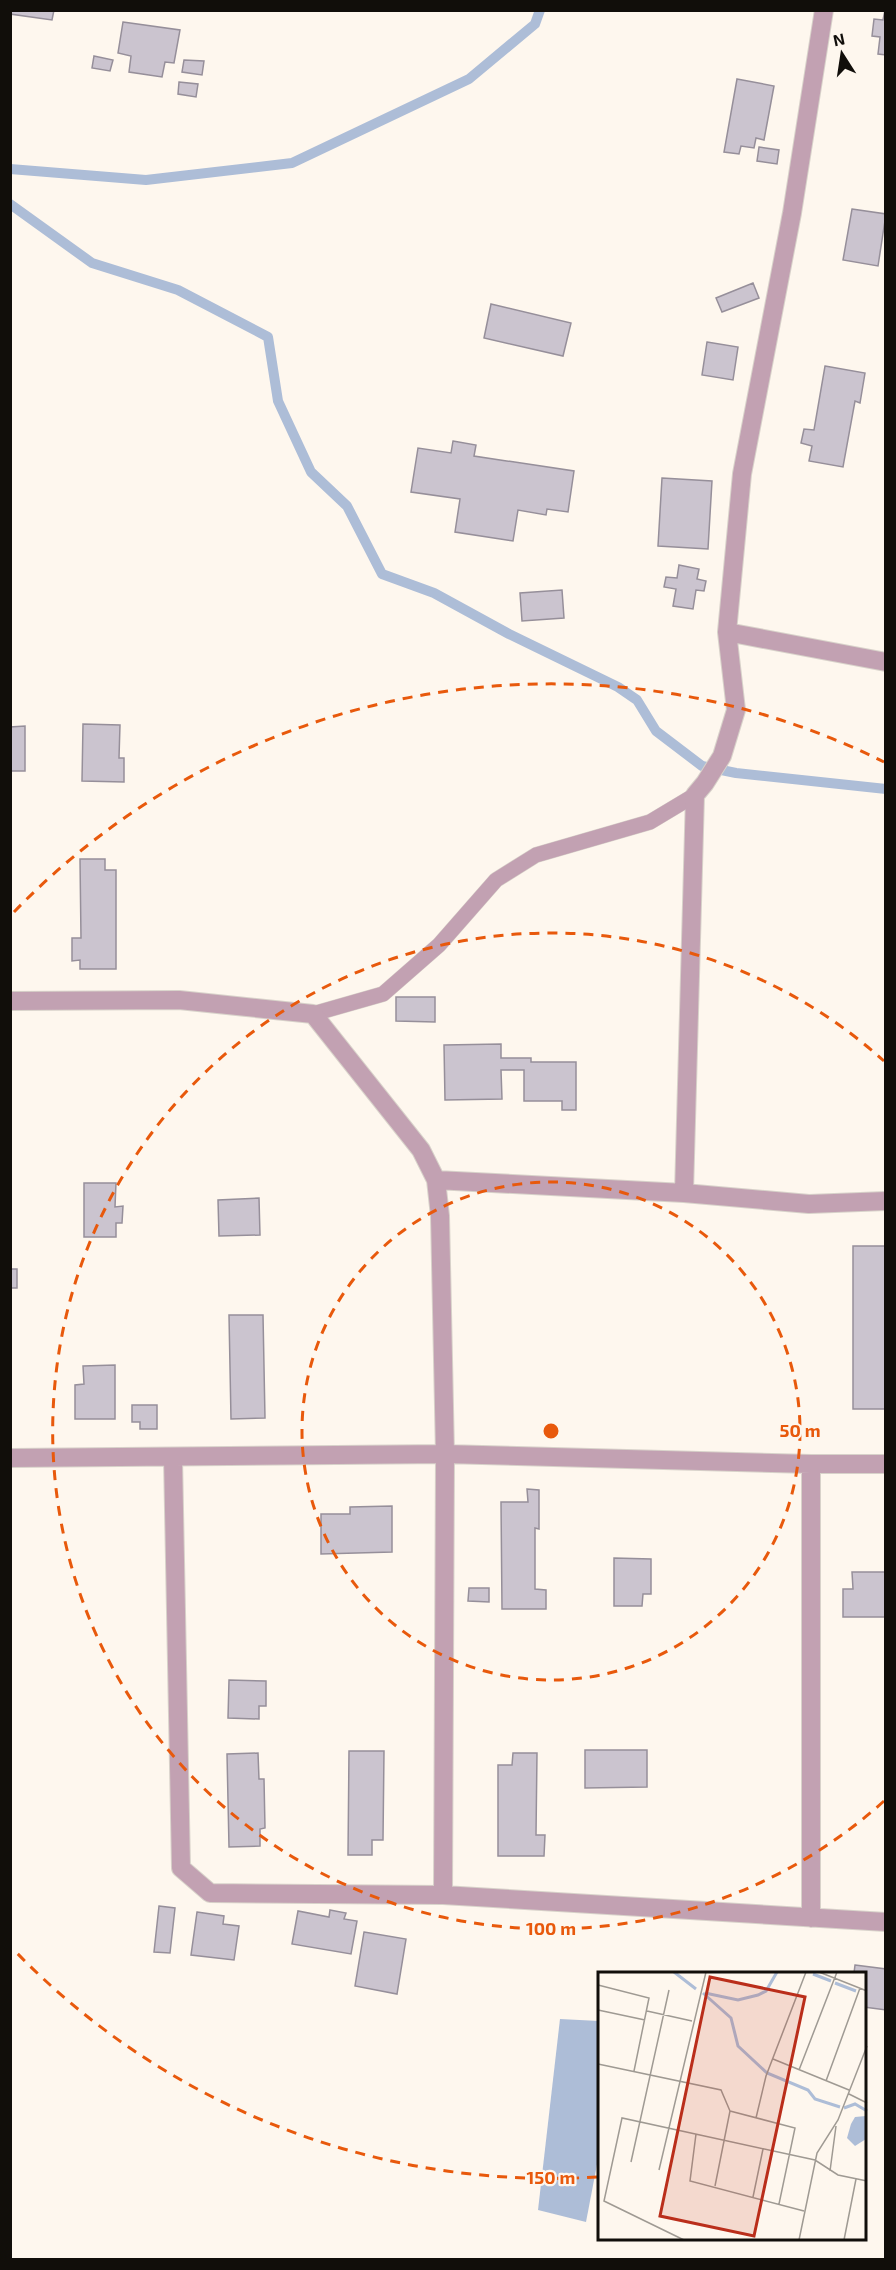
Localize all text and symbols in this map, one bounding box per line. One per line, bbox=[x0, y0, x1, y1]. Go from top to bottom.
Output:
north arrow bbox=[812, 24, 872, 84]
text: N bbox=[831, 28, 846, 49]
text: 50 m bbox=[779, 1419, 821, 1441]
centre of rings bbox=[541, 1421, 561, 1441]
text: 100 m bbox=[526, 1917, 576, 1939]
inset map bbox=[598, 1972, 866, 2240]
text: 150 m bbox=[527, 2166, 575, 2188]

